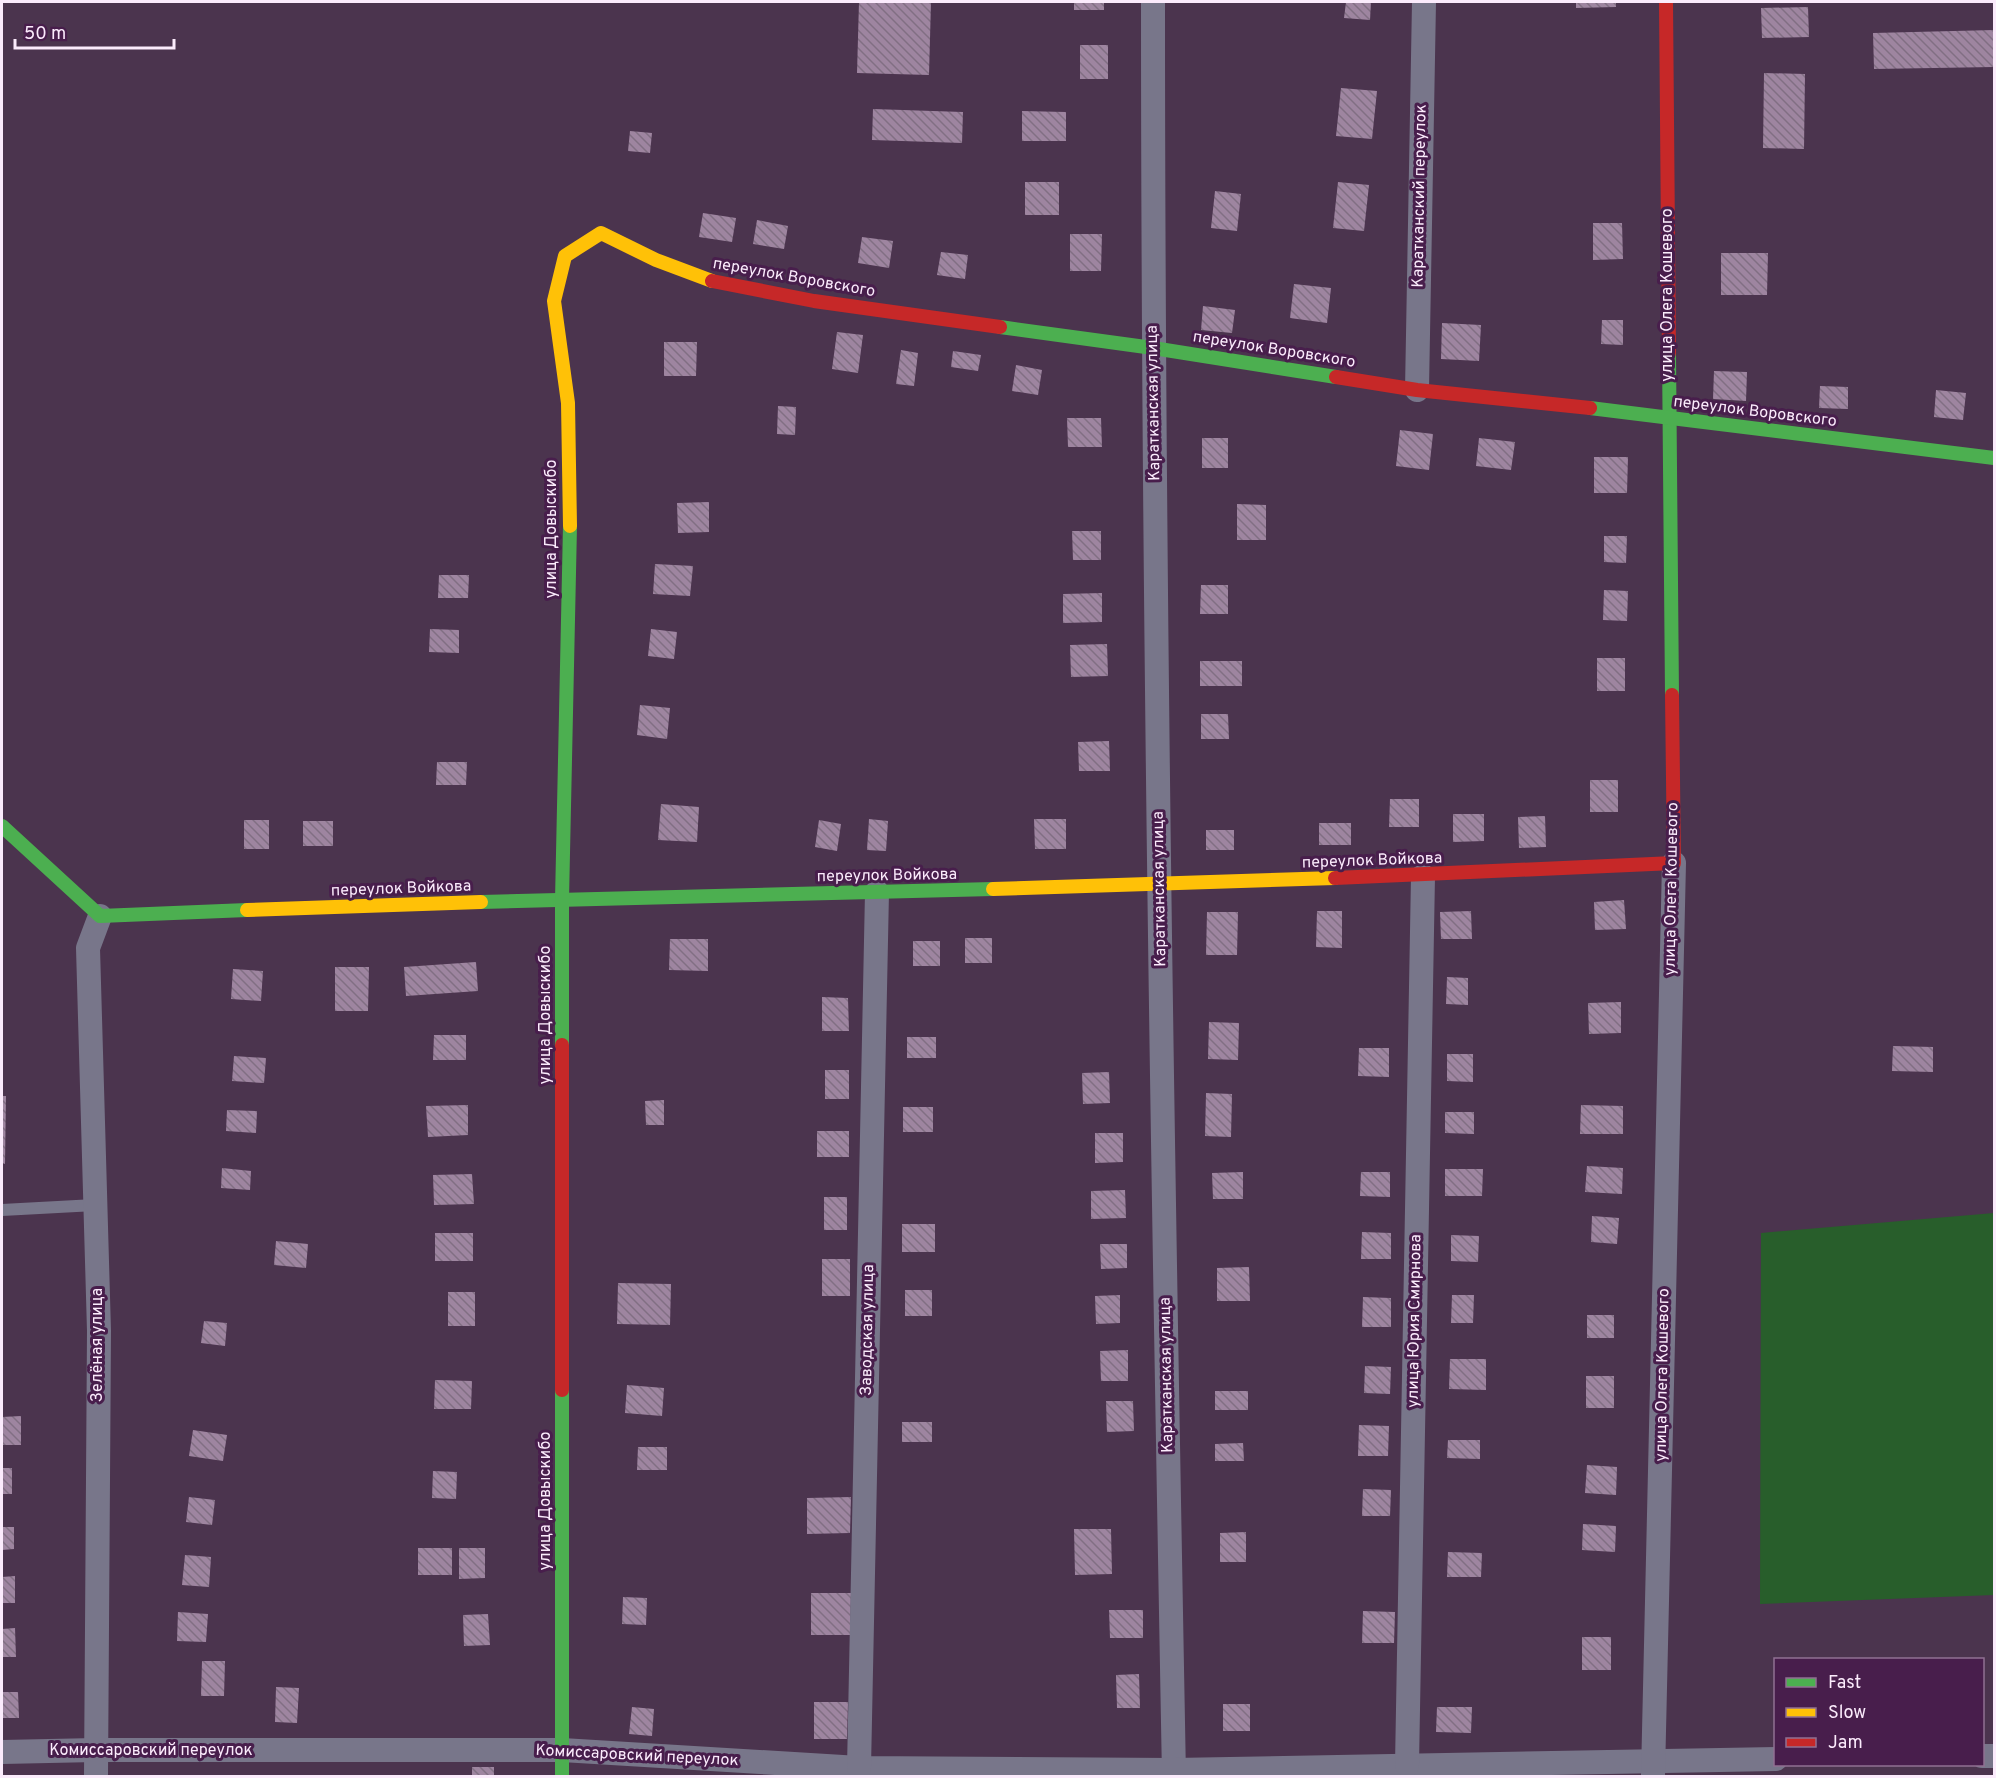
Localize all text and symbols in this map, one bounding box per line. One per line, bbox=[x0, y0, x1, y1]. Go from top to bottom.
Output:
scale bar bbox=[15, 12, 174, 50]
text: 50 m bbox=[24, 23, 66, 46]
street label: Каратканский переулок bbox=[1408, 104, 1432, 288]
street label: улица Олега Кошевого bbox=[1658, 208, 1678, 382]
street label: переулок Воровского bbox=[711, 254, 877, 302]
street label: Каратканская улица bbox=[1143, 325, 1165, 481]
street label: переулок Воровского bbox=[1191, 327, 1357, 373]
street label: переулок Воровского bbox=[1672, 392, 1838, 432]
street label: улица Довыскибо bbox=[542, 459, 562, 598]
street label: улица Олега Кошевого bbox=[1660, 802, 1684, 976]
street label: Каратканская улица bbox=[1149, 811, 1171, 967]
street label: переулок Войкова bbox=[1301, 849, 1443, 873]
street label: переулок Войкова bbox=[817, 865, 957, 887]
street label: переулок Войкова bbox=[330, 877, 472, 901]
street label: улица Довыскибо bbox=[536, 945, 556, 1084]
street label: улица Юрия Смирнова bbox=[1403, 1234, 1427, 1408]
street label: Заводская улица bbox=[857, 1264, 879, 1396]
street label: Зелёная улица bbox=[88, 1288, 108, 1402]
street label: улица Олега Кошевого bbox=[1651, 1288, 1675, 1462]
street label: Каратканская улица bbox=[1156, 1297, 1178, 1453]
street label: улица Довыскибо bbox=[536, 1431, 556, 1570]
legend bbox=[1774, 1658, 1984, 1766]
text: Fast bbox=[1828, 1672, 1861, 1695]
text: Slow bbox=[1828, 1702, 1866, 1725]
text: Jam bbox=[1828, 1732, 1863, 1755]
street label: Комиссаровский переулок bbox=[49, 1741, 253, 1761]
street label: Комиссаровский переулок bbox=[535, 1741, 739, 1771]

